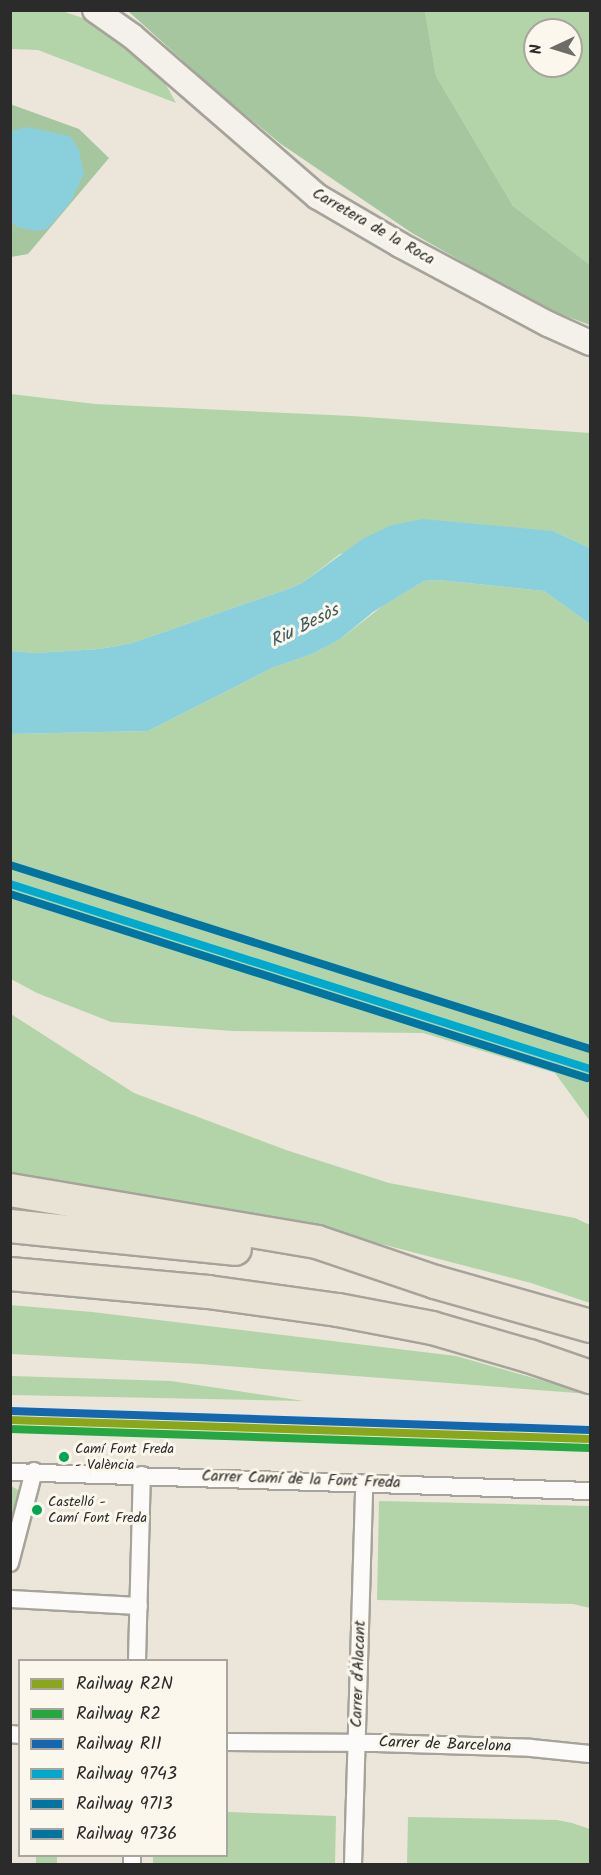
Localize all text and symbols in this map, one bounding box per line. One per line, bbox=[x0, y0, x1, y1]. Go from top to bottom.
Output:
north arrow bbox=[523, 18, 583, 78]
text: N bbox=[524, 43, 549, 55]
street label: Carretera de la Roca bbox=[308, 184, 438, 270]
water label: Riu Besòs bbox=[267, 601, 343, 653]
place label: Camí Font Freda - València bbox=[75, 1441, 174, 1474]
marker: Camí Font Freda - València bbox=[58, 1451, 70, 1463]
street label: Carrer Camí de la Font Freda bbox=[201, 1467, 401, 1493]
place label: Castelló - Camí Font Freda bbox=[48, 1494, 147, 1526]
marker: Castelló - Camí Font Freda bbox=[31, 1504, 43, 1516]
street label: Carrer d'Alacant bbox=[348, 1620, 370, 1728]
legend bbox=[18, 1659, 228, 1857]
text: Railway R2N bbox=[76, 1670, 173, 1699]
text: Railway R2 bbox=[76, 1700, 161, 1729]
text: Railway R11 bbox=[76, 1730, 162, 1759]
street label: Carrer de Barcelona bbox=[378, 1733, 512, 1757]
text: Railway 9743 bbox=[76, 1760, 177, 1789]
text: Railway 9713 bbox=[76, 1790, 173, 1819]
text: Railway 9736 bbox=[76, 1820, 177, 1849]

